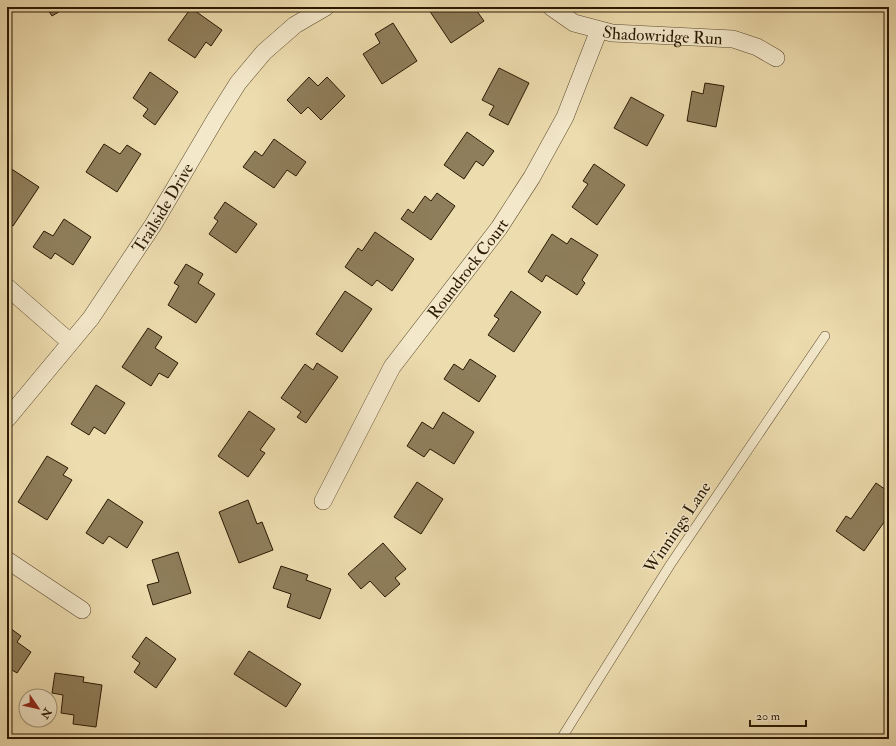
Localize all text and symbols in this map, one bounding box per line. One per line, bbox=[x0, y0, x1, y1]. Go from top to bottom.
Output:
street label: Shadowridge Run bbox=[600, 21, 723, 49]
street label: Trailside Drive bbox=[128, 159, 198, 257]
street label: Roundrock Court bbox=[423, 215, 513, 323]
street label: Winnings Lane bbox=[639, 478, 716, 578]
north arrow bbox=[18, 688, 58, 728]
scale bar bbox=[750, 702, 806, 728]
text: N bbox=[37, 705, 55, 722]
text: 20 m bbox=[756, 709, 781, 724]

